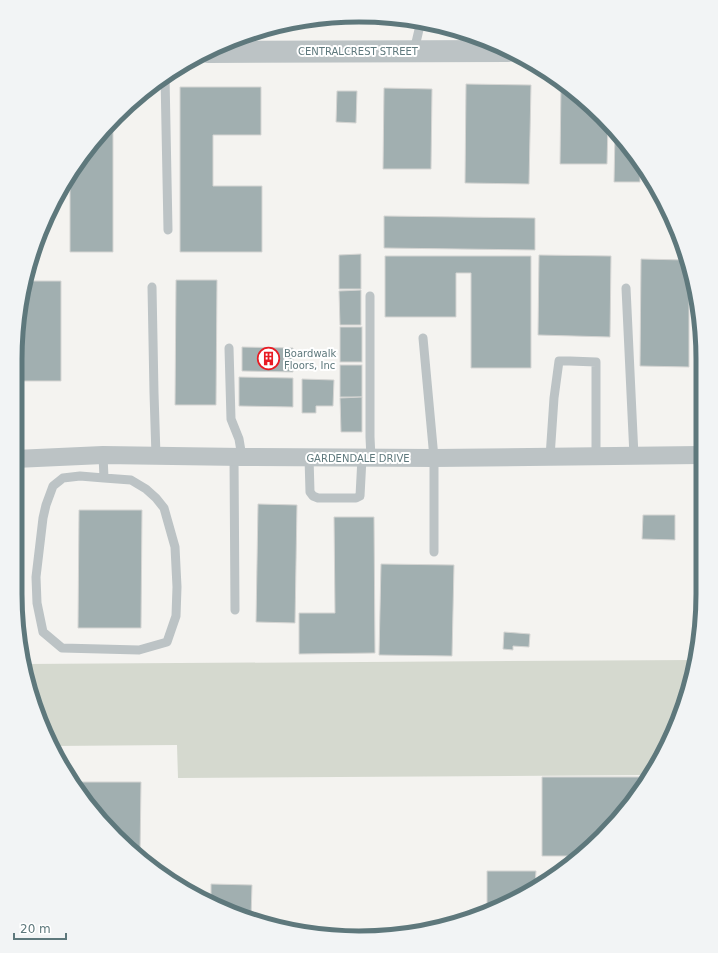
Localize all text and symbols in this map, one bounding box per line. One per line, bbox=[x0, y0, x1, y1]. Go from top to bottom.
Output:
street label: CENTRALCREST STREET bbox=[298, 46, 419, 57]
building icon: Boardwalk Floors, Inc bbox=[255, 346, 281, 372]
place label: Boardwalk Floors, Inc bbox=[284, 348, 336, 371]
street label: GARDENDALE DRIVE bbox=[306, 453, 410, 464]
scale bar bbox=[14, 915, 66, 941]
text: 20 m bbox=[20, 922, 51, 936]

